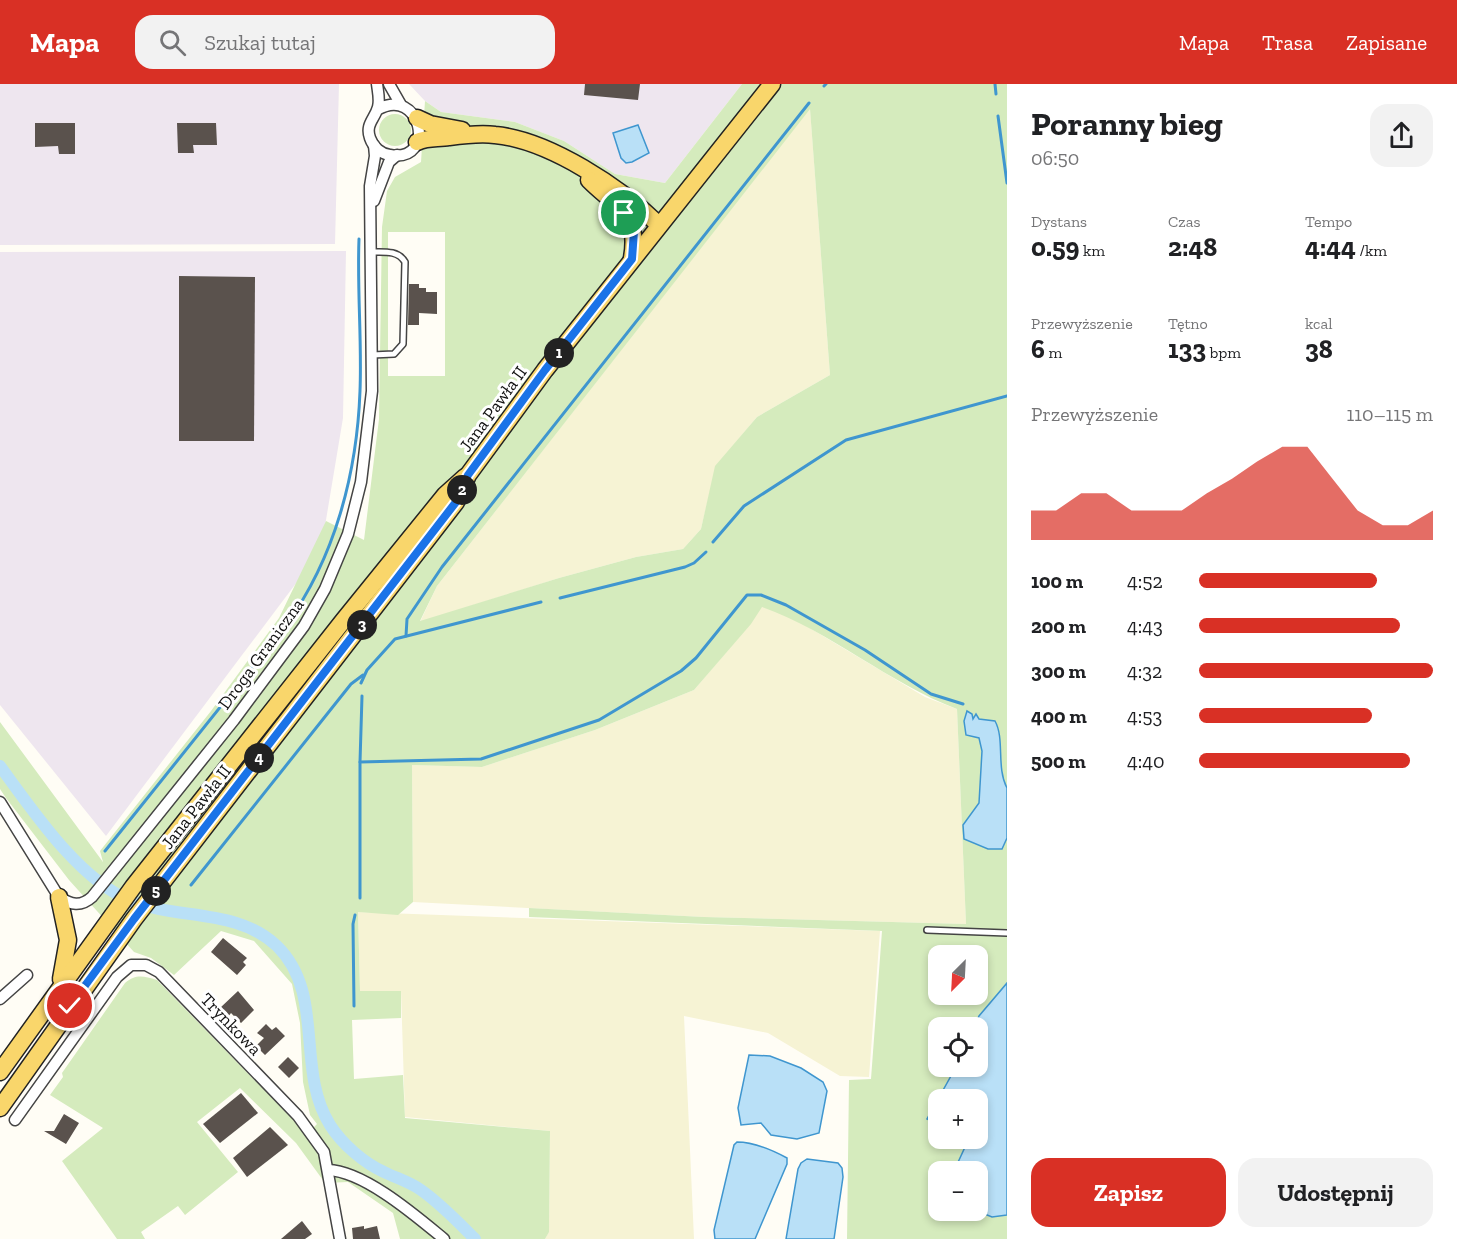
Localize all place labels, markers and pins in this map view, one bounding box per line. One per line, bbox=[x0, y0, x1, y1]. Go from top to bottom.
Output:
pin bbox=[598, 187, 649, 238]
pin: 1 bbox=[544, 338, 574, 368]
pin: 2 bbox=[447, 475, 477, 505]
pin: 3 bbox=[347, 610, 377, 640]
pin: 4 bbox=[244, 743, 274, 773]
pin: 5 bbox=[141, 876, 171, 906]
pin bbox=[44, 980, 95, 1031]

